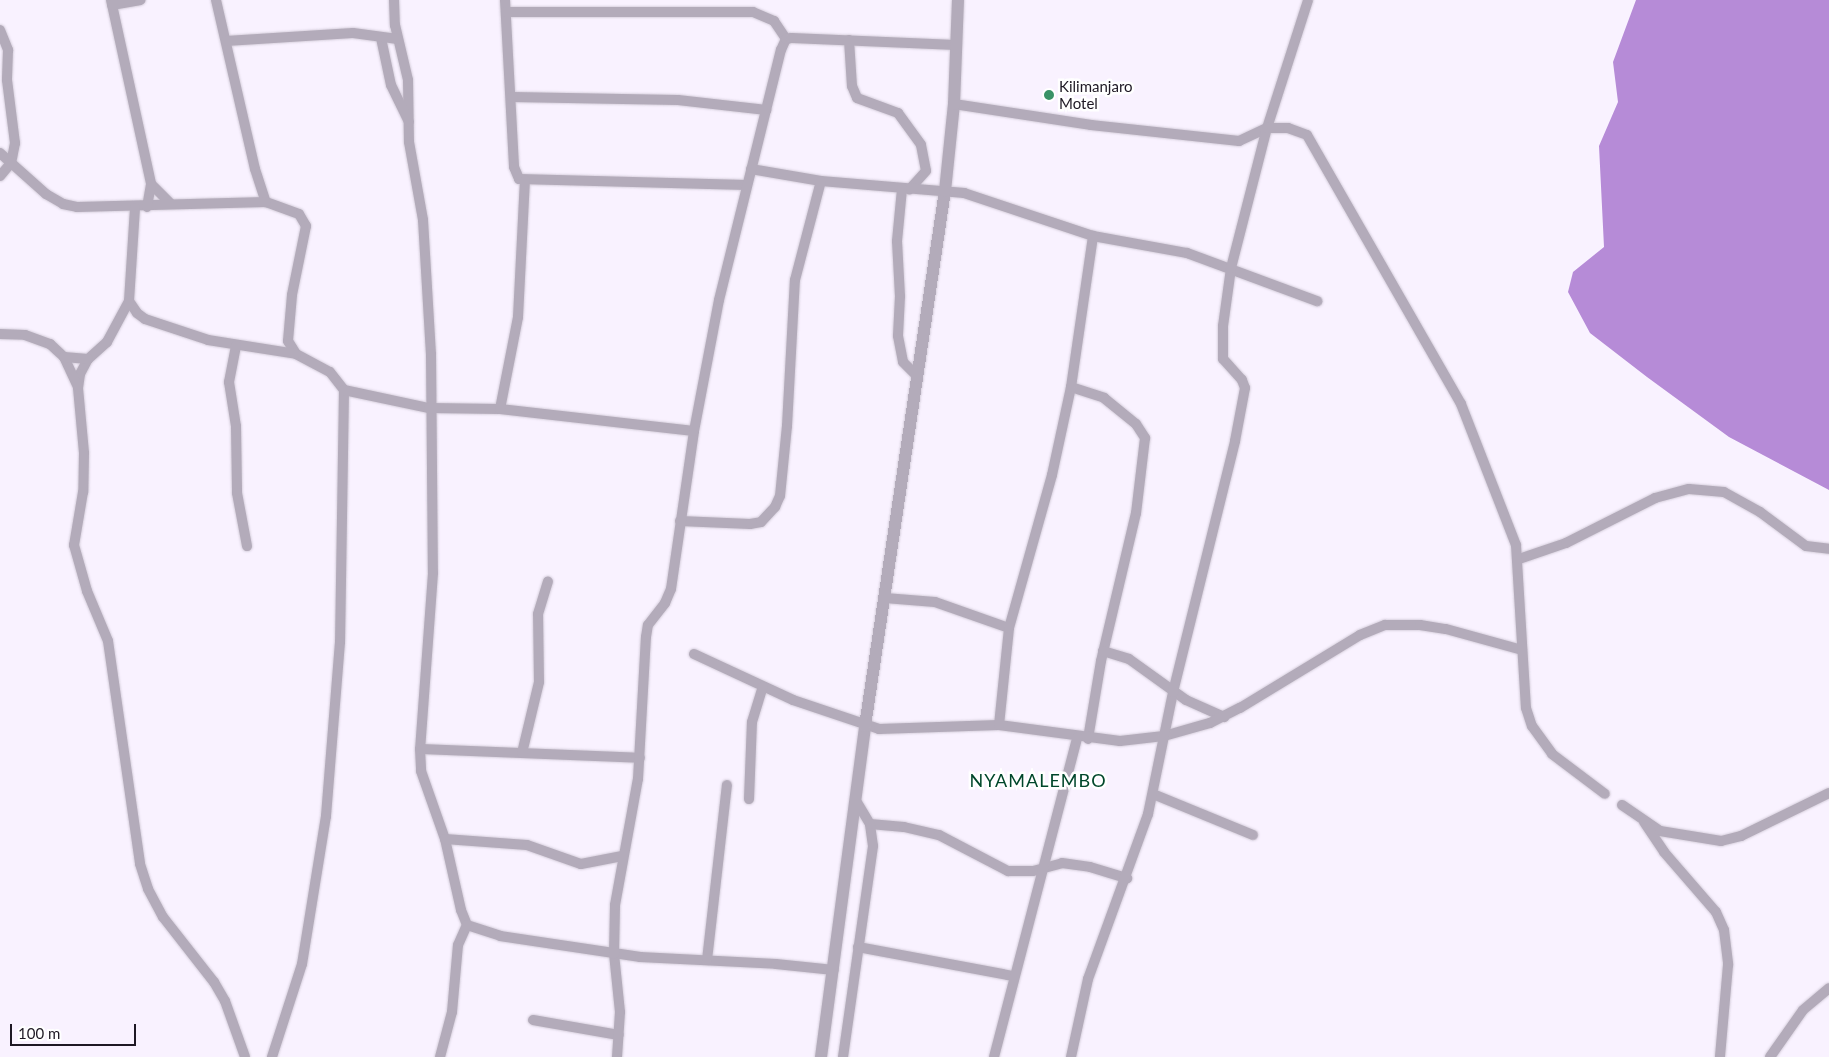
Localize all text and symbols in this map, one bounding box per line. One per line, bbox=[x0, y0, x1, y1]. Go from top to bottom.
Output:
place label: Kilimanjaro Motel bbox=[1059, 77, 1133, 112]
marker: Kilimanjaro Motel bbox=[1043, 89, 1055, 101]
district label: NYAMALEMBO bbox=[968, 769, 1108, 791]
scale bar bbox=[12, 1014, 139, 1046]
text: 100 m bbox=[18, 1024, 60, 1042]

